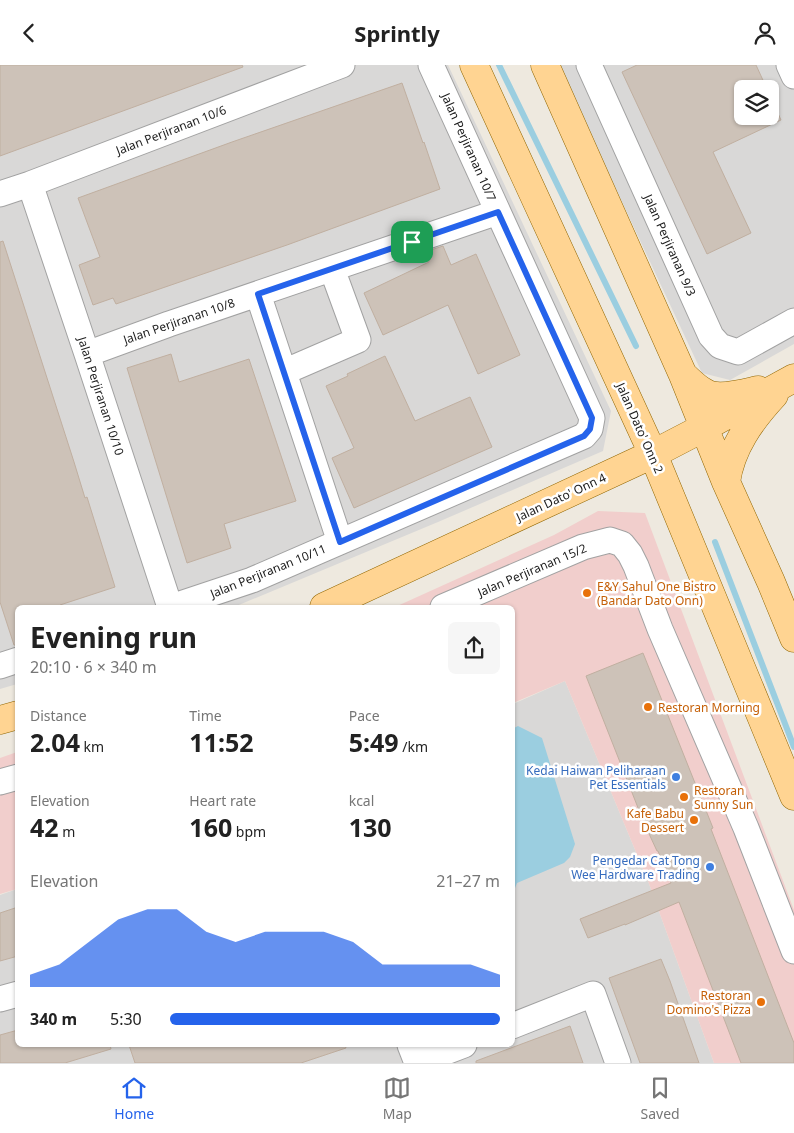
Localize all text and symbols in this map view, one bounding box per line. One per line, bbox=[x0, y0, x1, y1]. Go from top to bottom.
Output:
text: Sprintly bbox=[354, 18, 440, 48]
icon: back bbox=[15, 19, 43, 47]
icon: person bbox=[751, 19, 779, 47]
map controls bbox=[734, 80, 779, 125]
button: layers bbox=[734, 80, 779, 125]
street label: Jalan Perjiranan 10/7 bbox=[437, 89, 501, 204]
street label: Jalan Perjiranan 10/6 bbox=[113, 101, 229, 159]
street label: Jalan Perjiranan 9/3 bbox=[639, 190, 700, 299]
pin bbox=[391, 221, 433, 263]
icon: arrive bbox=[398, 228, 426, 256]
street label: Jalan Perjiranan 10/8 bbox=[120, 294, 237, 348]
street label: Jalan Perjiranan 10/10 bbox=[74, 334, 128, 458]
street label: Jalan Dato' Onn 2 bbox=[612, 379, 668, 476]
street label: Jalan Dato' Onn 4 bbox=[512, 469, 609, 526]
street label: Jalan Perjiranan 15/2 bbox=[474, 539, 589, 601]
street label: Jalan Perjiranan 10/11 bbox=[207, 540, 328, 602]
place label: E&Y Sahul One Bistro (Bandar Dato Onn) bbox=[597, 578, 716, 609]
marker: E&Y Sahul One Bistro (Bandar Dato Onn) bbox=[581, 587, 593, 599]
text: Evening run bbox=[30, 618, 197, 656]
button: share bbox=[448, 622, 500, 674]
text: 20:10 · 6 × 340 m bbox=[30, 656, 157, 678]
place label: Restoran Morning bbox=[658, 699, 760, 716]
marker: Restoran Morning bbox=[642, 701, 654, 713]
text: Distance bbox=[30, 706, 87, 725]
text: Time bbox=[189, 706, 222, 725]
text: Pace bbox=[349, 706, 380, 725]
text: 2.04 bbox=[30, 725, 80, 759]
text: 11:52 bbox=[189, 725, 254, 759]
text: 5:49 bbox=[349, 725, 399, 759]
text: km bbox=[80, 737, 104, 756]
text: /km bbox=[399, 737, 428, 756]
place label: Kedai Haiwan Peliharaan Pet Essentials bbox=[526, 762, 666, 793]
marker: Kedai Haiwan Peliharaan Pet Essentials bbox=[670, 771, 682, 783]
place label: Restoran Sunny Sun bbox=[694, 782, 754, 813]
text: Elevation bbox=[30, 791, 90, 810]
text: Heart rate bbox=[189, 791, 256, 810]
text: kcal bbox=[349, 791, 374, 810]
marker: Restoran Sunny Sun bbox=[678, 791, 690, 803]
place label: Kafe Babu Dessert bbox=[626, 805, 685, 836]
text: 42 bbox=[30, 810, 59, 844]
text: 160 bbox=[189, 810, 232, 844]
text: 130 bbox=[349, 810, 392, 844]
marker: Kafe Babu Dessert bbox=[688, 814, 700, 826]
text: m bbox=[59, 822, 75, 841]
text: bpm bbox=[232, 822, 266, 841]
place label: Pengedar Cat Tong Wee Hardware Trading bbox=[571, 852, 700, 883]
marker: Pengedar Cat Tong Wee Hardware Trading bbox=[704, 861, 716, 873]
text: Elevation bbox=[30, 870, 98, 892]
text: 21–27 m bbox=[436, 870, 500, 892]
place label: Restoran Domino's Pizza bbox=[667, 987, 751, 1018]
marker: Restoran Domino's Pizza bbox=[755, 996, 767, 1008]
text: 340 m bbox=[30, 1008, 77, 1030]
text: 5:30 bbox=[110, 1008, 142, 1030]
tab: Home bbox=[114, 1074, 154, 1123]
tab: Map bbox=[383, 1074, 412, 1123]
tab: Saved bbox=[641, 1074, 680, 1123]

